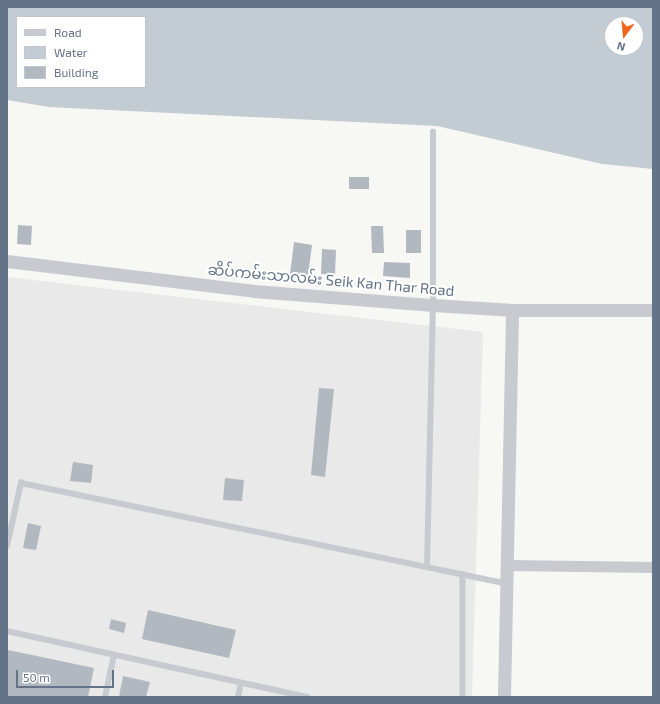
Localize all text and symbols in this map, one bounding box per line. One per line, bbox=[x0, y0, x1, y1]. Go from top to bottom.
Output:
legend bbox=[16, 16, 146, 88]
north arrow bbox=[604, 16, 644, 56]
text: Road bbox=[54, 25, 82, 39]
text: N bbox=[615, 40, 626, 54]
text: Water bbox=[54, 45, 88, 59]
text: Building bbox=[54, 65, 98, 79]
street label: ဆိပ်ကမ်းသာလမ်း Seik Kan Thar Road bbox=[206, 260, 456, 300]
scale bar bbox=[18, 662, 116, 688]
text: 50 m bbox=[23, 670, 50, 684]

